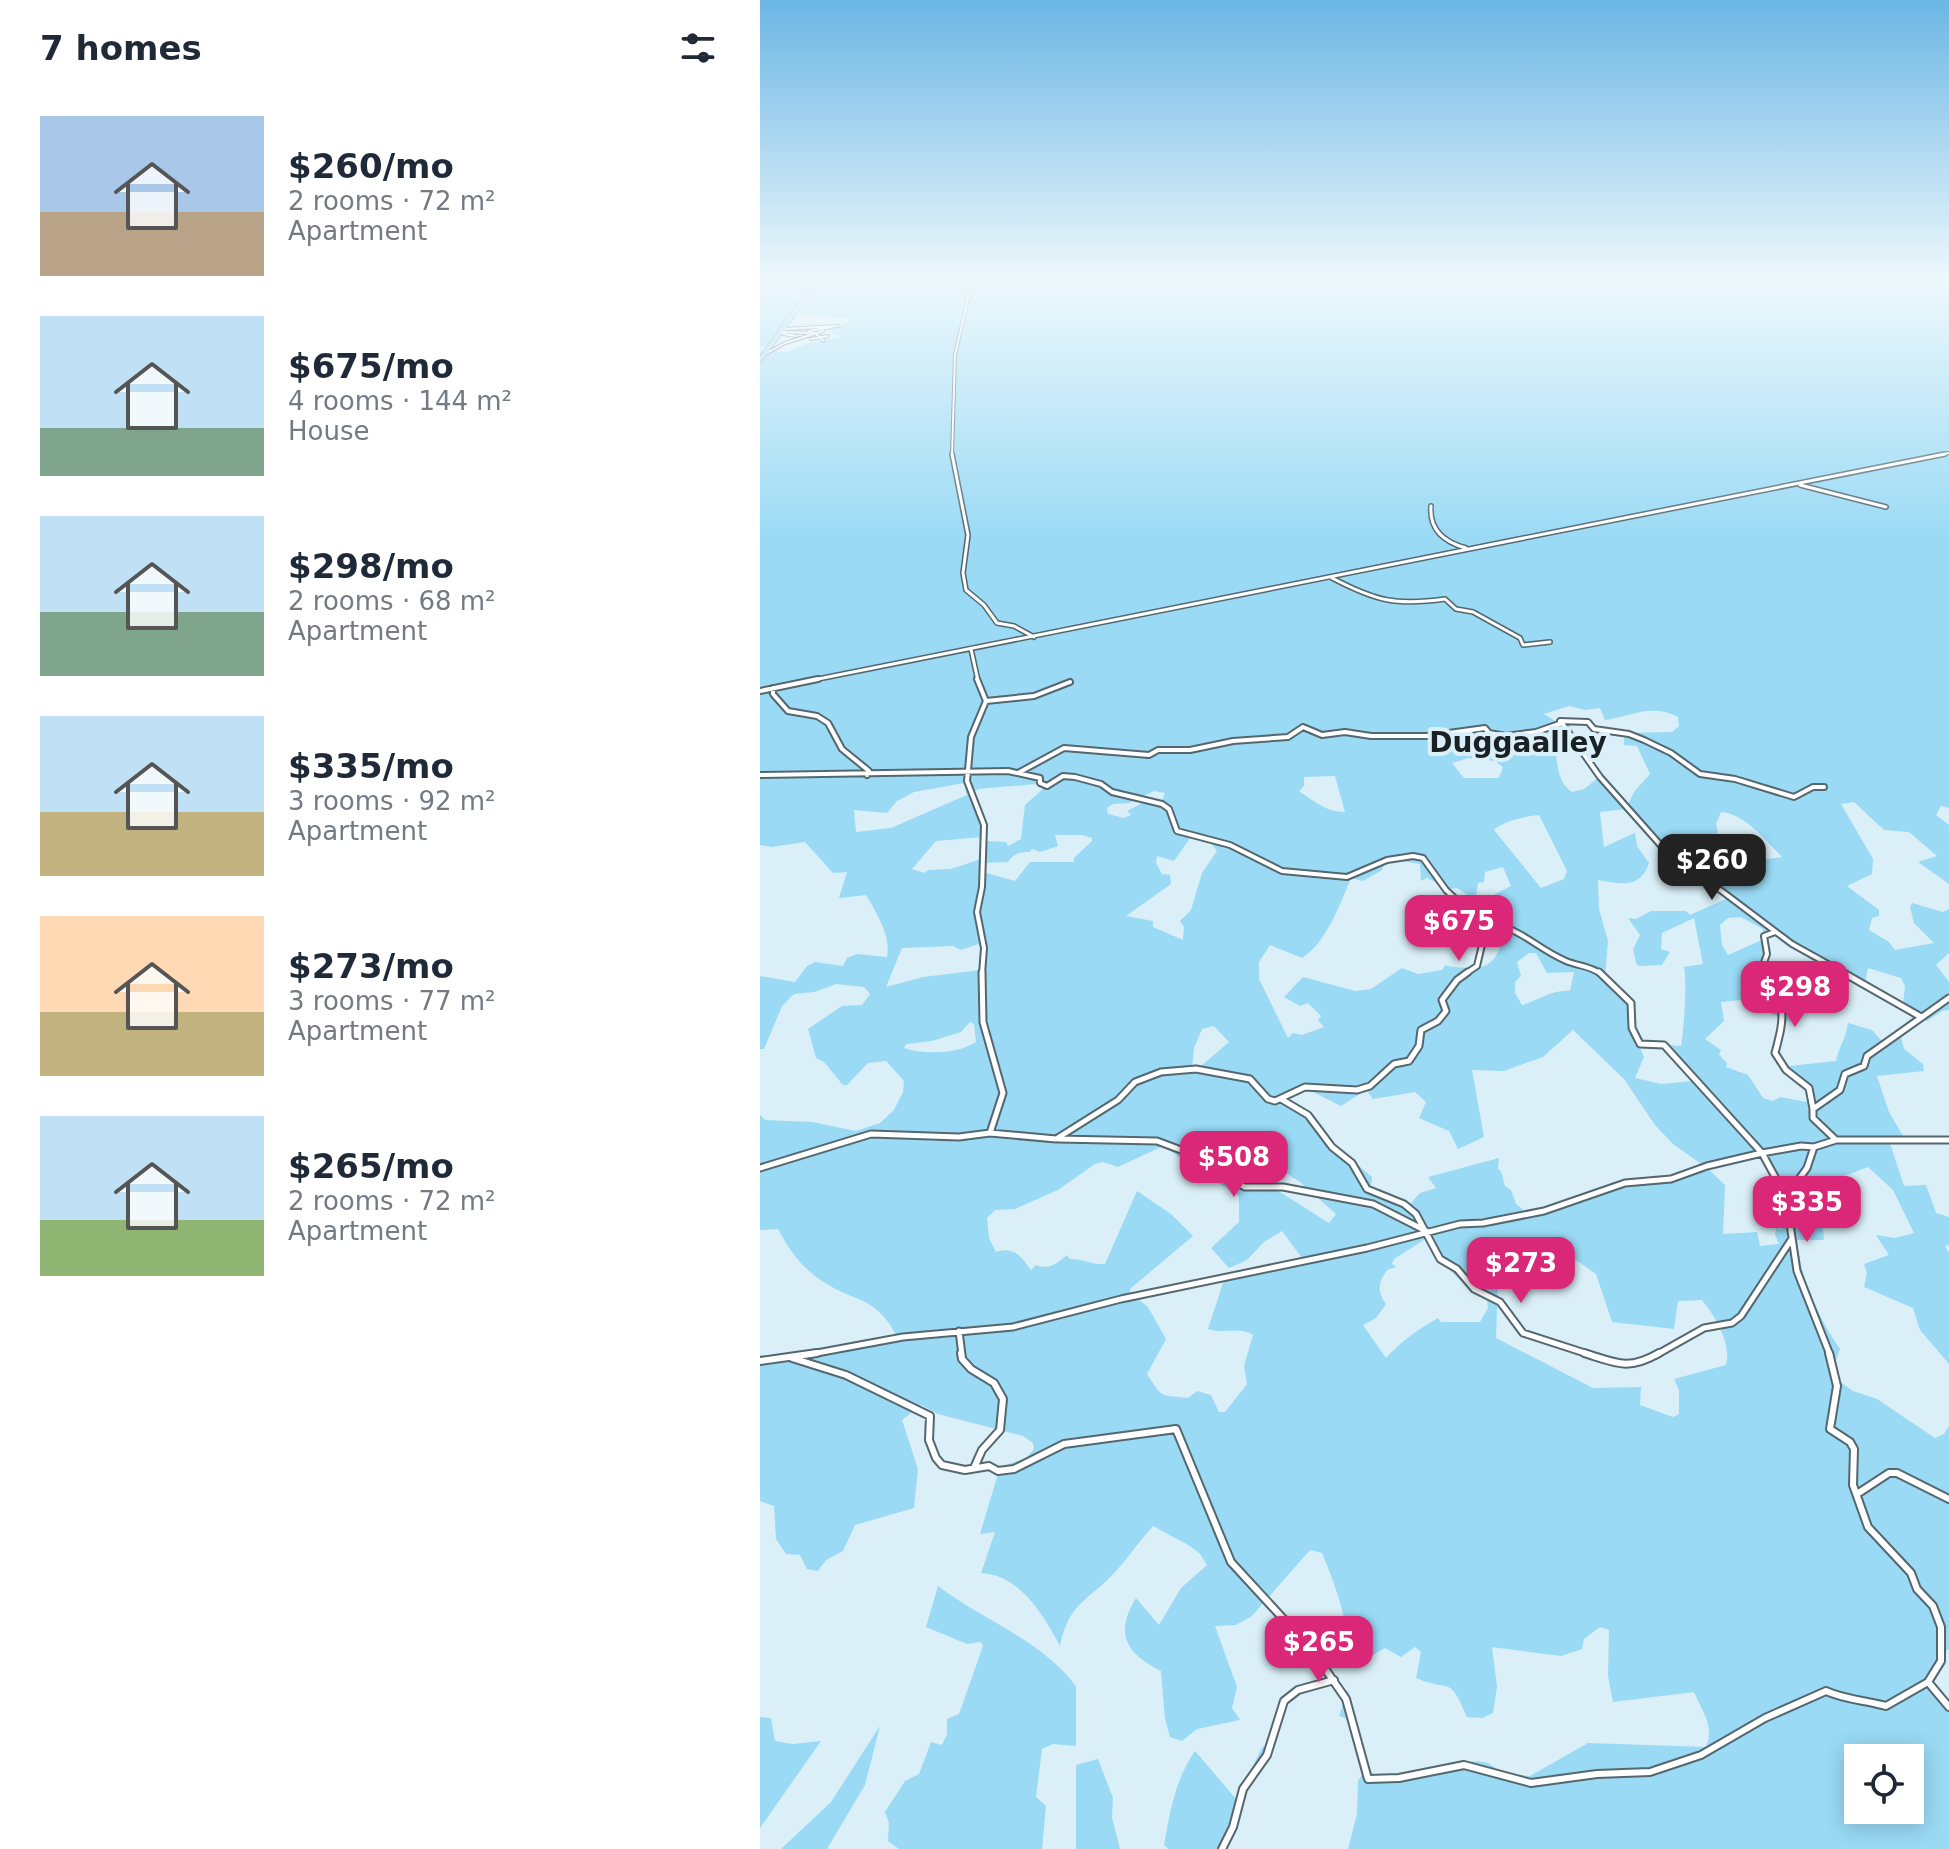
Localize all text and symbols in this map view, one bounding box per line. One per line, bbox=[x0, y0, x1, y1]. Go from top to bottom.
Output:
icon: filters bbox=[676, 26, 720, 70]
text: 7 homes bbox=[40, 28, 202, 68]
text: $260/mo bbox=[288, 146, 454, 186]
icon: home bbox=[104, 148, 200, 244]
text: 2 rooms · 72 m² bbox=[288, 186, 496, 216]
text: Apartment bbox=[288, 216, 427, 246]
text: $675/mo bbox=[288, 346, 454, 386]
icon: home bbox=[104, 348, 200, 444]
text: 4 rooms · 144 m² bbox=[288, 386, 512, 416]
text: House bbox=[288, 416, 369, 446]
text: $298/mo bbox=[288, 546, 454, 586]
icon: home bbox=[104, 548, 200, 644]
text: 2 rooms · 68 m² bbox=[288, 586, 496, 616]
text: Apartment bbox=[288, 616, 427, 646]
district label: Duggaalley bbox=[1429, 726, 1607, 759]
text: $335/mo bbox=[288, 746, 454, 786]
icon: home bbox=[104, 748, 200, 844]
text: 3 rooms · 92 m² bbox=[288, 786, 496, 816]
text: Apartment bbox=[288, 816, 427, 846]
pin: $260 bbox=[1665, 834, 1759, 902]
text: $260 bbox=[1676, 845, 1748, 875]
pin: $675 bbox=[1412, 895, 1506, 963]
text: $675 bbox=[1423, 906, 1495, 936]
text: $273/mo bbox=[288, 946, 454, 986]
icon: home bbox=[104, 948, 200, 1044]
pin: $298 bbox=[1748, 961, 1842, 1029]
text: $298 bbox=[1759, 972, 1831, 1002]
text: 3 rooms · 77 m² bbox=[288, 986, 496, 1016]
text: Apartment bbox=[288, 1016, 427, 1046]
pin: $508 bbox=[1187, 1131, 1281, 1199]
text: $508 bbox=[1198, 1142, 1270, 1172]
text: $265/mo bbox=[288, 1146, 454, 1186]
icon: home bbox=[104, 1148, 200, 1244]
pin: $335 bbox=[1760, 1176, 1854, 1244]
text: 2 rooms · 72 m² bbox=[288, 1186, 496, 1216]
text: $335 bbox=[1771, 1187, 1843, 1217]
text: Apartment bbox=[288, 1216, 427, 1246]
pin: $273 bbox=[1474, 1237, 1568, 1305]
text: $273 bbox=[1485, 1248, 1557, 1278]
pin: $265 bbox=[1272, 1616, 1366, 1684]
text: $265 bbox=[1283, 1627, 1355, 1657]
map controls bbox=[1844, 1744, 1924, 1824]
button: locate bbox=[1844, 1744, 1924, 1824]

